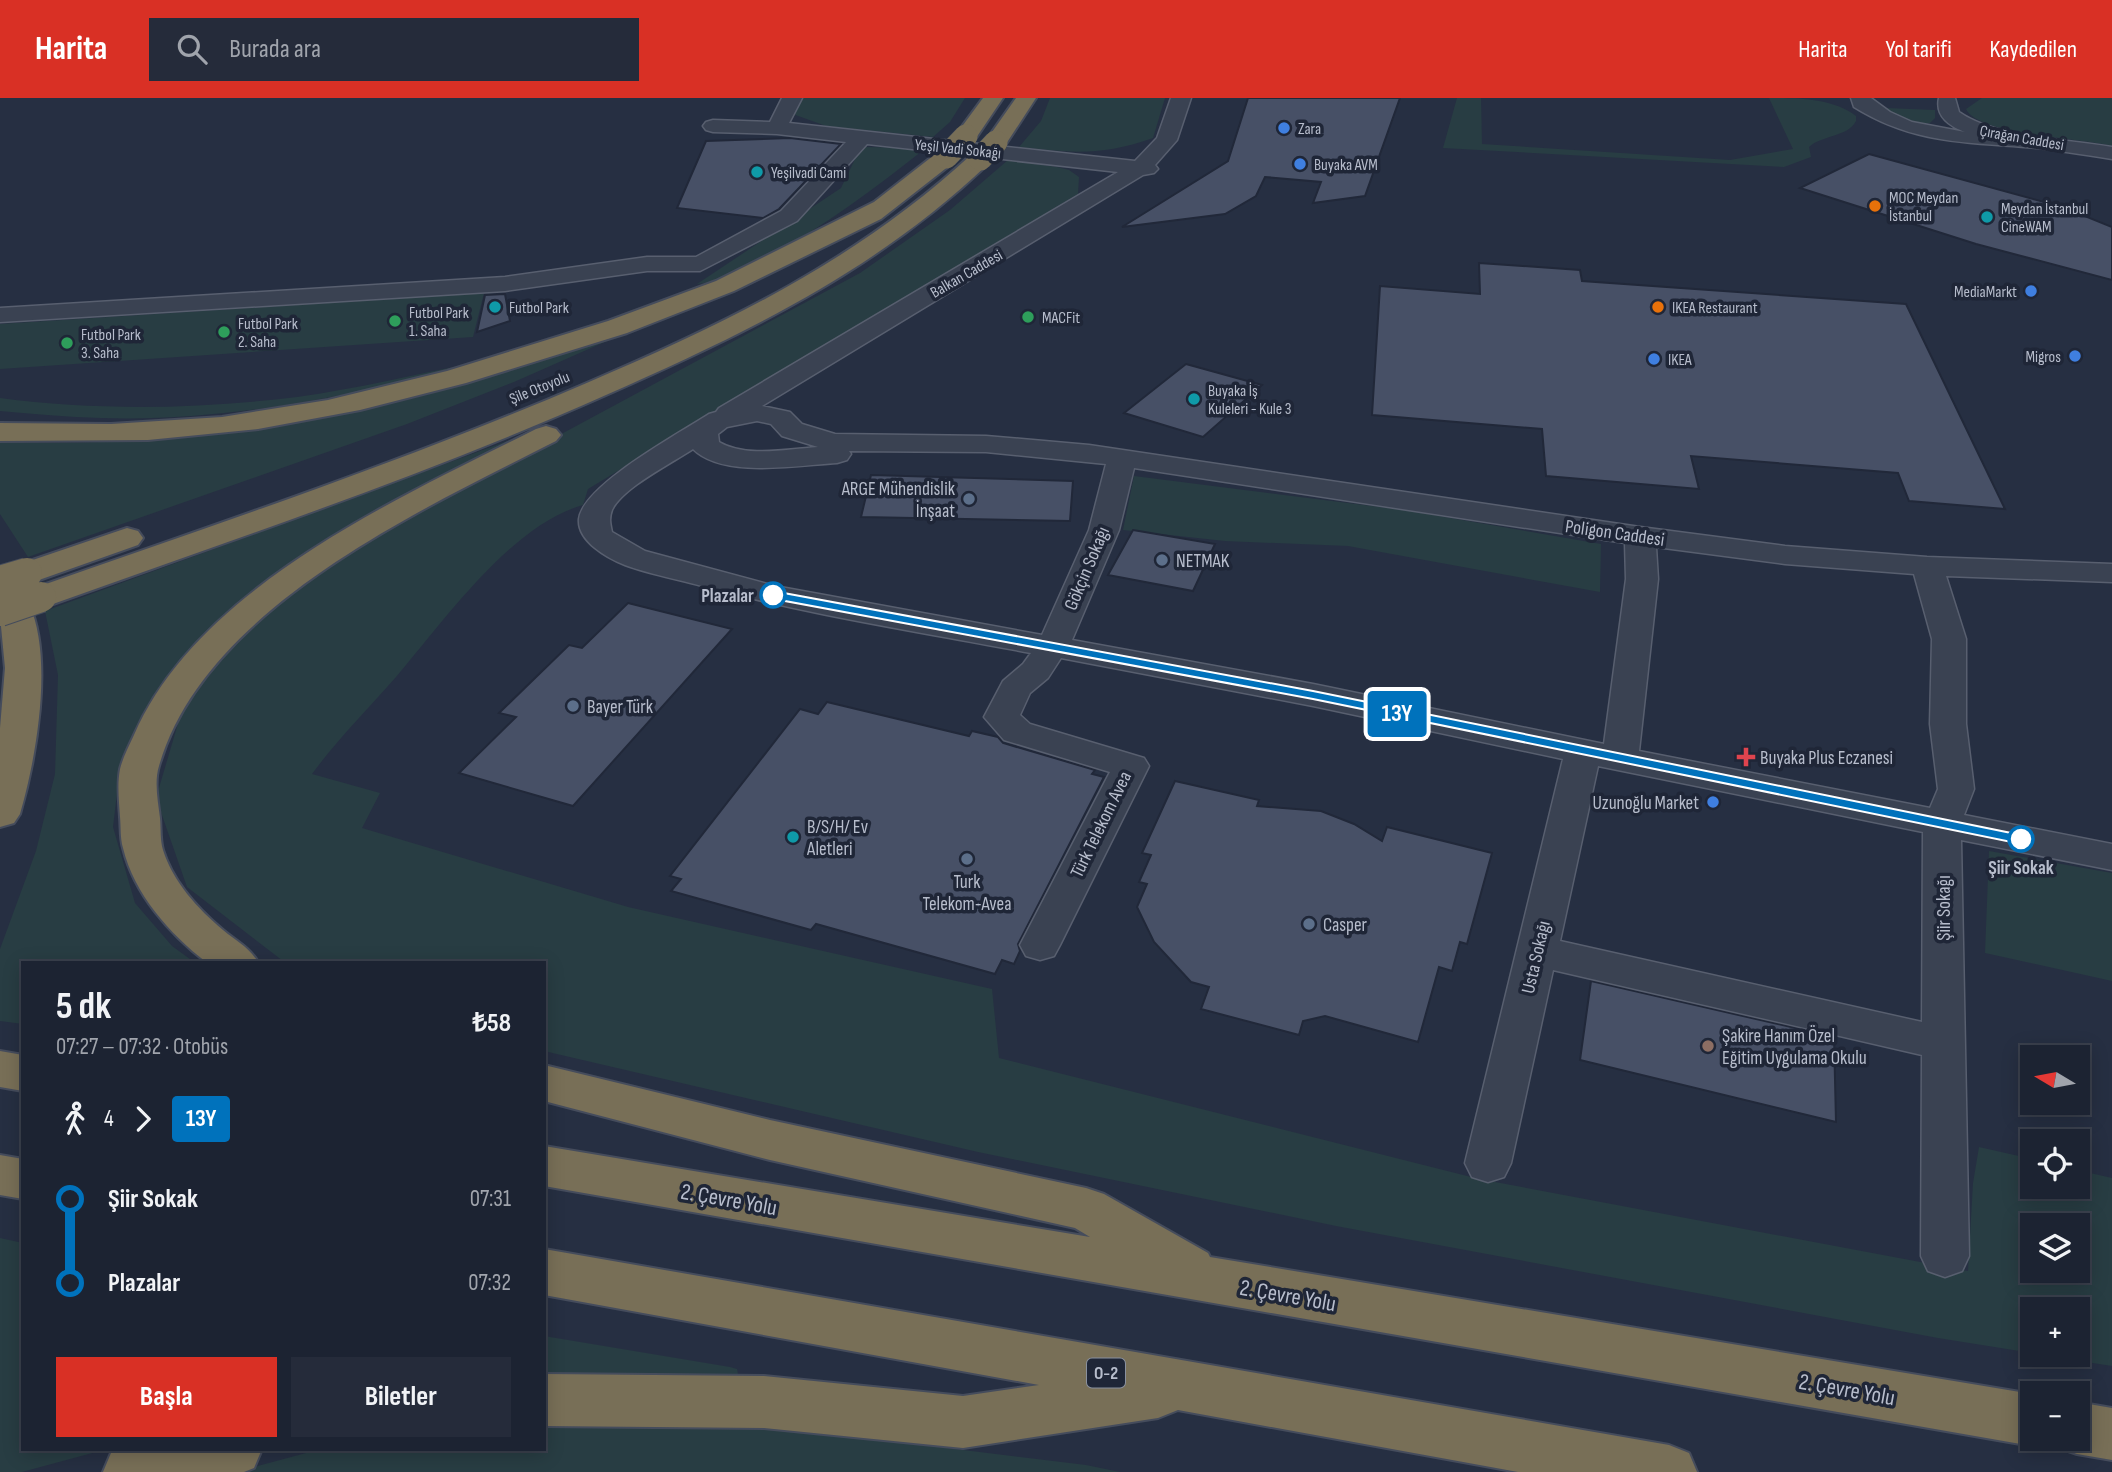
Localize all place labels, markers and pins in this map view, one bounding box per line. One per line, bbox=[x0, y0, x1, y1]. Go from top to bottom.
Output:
marker: Zara bbox=[1276, 120, 1292, 136]
place label: Zara bbox=[1298, 120, 1321, 139]
marker: Buyaka AVM bbox=[1292, 156, 1308, 172]
place label: Buyaka AVM bbox=[1314, 156, 1378, 175]
marker: Yeşilvadi Cami bbox=[749, 164, 765, 180]
place label: Yeşilvadi Cami bbox=[771, 164, 846, 183]
place label: MOC Meydan İstanbul bbox=[1889, 189, 1958, 226]
marker: MOC Meydan İstanbul bbox=[1867, 198, 1883, 214]
place label: Meydan İstanbul CineWAM bbox=[2001, 200, 2088, 237]
marker: Meydan İstanbul CineWAM bbox=[1979, 209, 1995, 225]
place label: MediaMarkt bbox=[1954, 283, 2017, 302]
marker: MediaMarkt bbox=[2023, 283, 2039, 299]
marker: Futbol Park bbox=[487, 299, 503, 315]
place label: Futbol Park bbox=[509, 299, 569, 318]
marker: IKEA Restaurant bbox=[1650, 299, 1666, 315]
place label: IKEA Restaurant bbox=[1672, 299, 1758, 318]
place label: Futbol Park 1. Saha bbox=[409, 304, 469, 341]
marker: MACFit bbox=[1020, 309, 1036, 325]
place label: MACFit bbox=[1042, 309, 1080, 328]
marker: Futbol Park 1. Saha bbox=[387, 313, 403, 329]
place label: Futbol Park 2. Saha bbox=[238, 315, 298, 352]
marker: Futbol Park 2. Saha bbox=[216, 324, 232, 340]
place label: Futbol Park 3. Saha bbox=[81, 326, 141, 363]
marker: Futbol Park 3. Saha bbox=[59, 335, 75, 351]
place label: Migros bbox=[2025, 348, 2061, 367]
marker: Migros bbox=[2067, 348, 2083, 364]
marker: IKEA bbox=[1646, 351, 1662, 367]
place label: IKEA bbox=[1668, 351, 1692, 370]
place label: Buyaka İş Kuleleri - Kule 3 bbox=[1208, 382, 1291, 419]
marker: Buyaka İş Kuleleri - Kule 3 bbox=[1186, 391, 1202, 407]
place label: ARGE Mühendislik İnşaat bbox=[841, 478, 956, 523]
marker: ARGE Mühendislik İnşaat bbox=[961, 491, 977, 507]
place label: NETMAK bbox=[1176, 550, 1230, 573]
marker: NETMAK bbox=[1154, 552, 1170, 568]
marker: Plazalar bbox=[760, 582, 786, 608]
place label: Plazalar bbox=[701, 585, 754, 608]
place label: Bayer Türk bbox=[587, 696, 654, 719]
marker: Bayer Türk bbox=[565, 698, 581, 714]
place label: Buyaka Plus Eczanesi bbox=[1760, 747, 1893, 770]
marker: Buyaka Plus Eczanesi bbox=[1738, 749, 1754, 765]
place label: Uzunoğlu Market bbox=[1592, 792, 1699, 815]
marker: Uzunoğlu Market bbox=[1705, 794, 1721, 810]
place label: B/S/H/ Ev Aletleri bbox=[806, 816, 868, 861]
marker: Şiir Sokak bbox=[2008, 826, 2034, 852]
marker: B/S/H/ Ev Aletleri bbox=[785, 829, 801, 845]
marker: Turk Telekom-Avea bbox=[959, 851, 975, 867]
place label: Şiir Sokak bbox=[1988, 857, 2054, 880]
place label: Turk Telekom-Avea bbox=[923, 871, 1011, 916]
place label: Casper bbox=[1323, 914, 1368, 937]
marker: Casper bbox=[1301, 916, 1317, 932]
place label: Şakire Hanım Özel Eğitim Uygulama Okulu bbox=[1722, 1025, 1867, 1070]
marker: Şakire Hanım Özel Eğitim Uygulama Okulu bbox=[1700, 1038, 1716, 1054]

